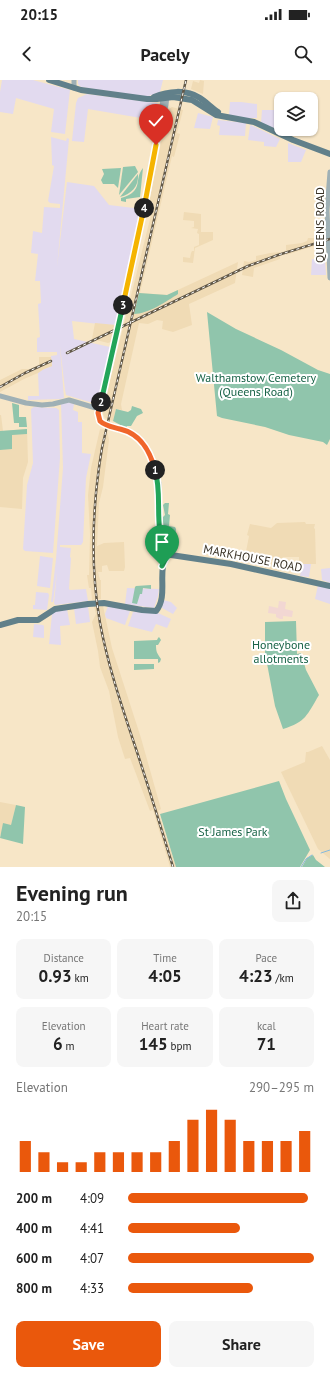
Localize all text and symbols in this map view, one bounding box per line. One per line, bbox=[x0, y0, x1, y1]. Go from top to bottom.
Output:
text: 20:15 bbox=[20, 5, 58, 24]
icon: back bbox=[16, 43, 38, 65]
text: Pacely bbox=[140, 43, 190, 66]
icon: search bbox=[292, 43, 314, 65]
map controls bbox=[274, 92, 318, 136]
button: layers bbox=[274, 92, 318, 136]
pin bbox=[139, 104, 173, 145]
icon: check bbox=[145, 110, 167, 132]
street label: QUEENS ROAD bbox=[312, 187, 327, 263]
pin: 4 bbox=[134, 198, 154, 218]
text: 4 bbox=[141, 201, 147, 215]
pin: 3 bbox=[113, 295, 133, 315]
text: 3 bbox=[120, 298, 126, 312]
park label: Walthamstow Cemetery (Queens Road) bbox=[196, 370, 317, 399]
pin: 2 bbox=[91, 392, 111, 412]
text: 2 bbox=[98, 395, 104, 409]
pin: 1 bbox=[145, 460, 165, 480]
text: 1 bbox=[152, 463, 158, 477]
pin bbox=[145, 525, 179, 566]
icon: arrive bbox=[151, 531, 173, 553]
street label: MARKHOUSE ROAD bbox=[202, 541, 304, 575]
park label: Honeybone allotments bbox=[252, 637, 310, 666]
park label: St James Park bbox=[198, 824, 268, 839]
text: Evening run bbox=[16, 879, 128, 907]
button: share bbox=[272, 880, 314, 922]
text: 20:15 bbox=[16, 908, 47, 925]
text: Distance bbox=[44, 951, 84, 965]
text: Time bbox=[153, 951, 177, 965]
text: Pace bbox=[256, 951, 277, 965]
text: 0.93 bbox=[39, 965, 72, 987]
text: 4:05 bbox=[148, 965, 182, 987]
text: 4:23 bbox=[239, 965, 273, 987]
text: km bbox=[72, 971, 89, 985]
text: /km bbox=[273, 971, 294, 985]
text: Elevation bbox=[42, 1019, 86, 1033]
text: Heart rate bbox=[141, 1019, 189, 1033]
text: kcal bbox=[257, 1019, 276, 1033]
text: 6 bbox=[53, 1033, 63, 1055]
text: 145 bbox=[139, 1033, 168, 1055]
text: 71 bbox=[257, 1033, 276, 1055]
text: m bbox=[63, 1039, 74, 1053]
text: bpm bbox=[168, 1039, 191, 1053]
text: Elevation bbox=[16, 1079, 68, 1096]
text: 290–295 m bbox=[249, 1079, 314, 1096]
text: 200 m bbox=[16, 1190, 52, 1207]
text: 4:09 bbox=[80, 1190, 104, 1207]
text: 400 m bbox=[16, 1220, 52, 1237]
text: 4:41 bbox=[80, 1220, 104, 1237]
text: 600 m bbox=[16, 1250, 52, 1267]
text: 4:07 bbox=[80, 1250, 104, 1267]
text: 800 m bbox=[16, 1280, 52, 1297]
text: 4:33 bbox=[80, 1280, 104, 1297]
button: Save bbox=[16, 1321, 161, 1367]
button: Share bbox=[169, 1321, 314, 1367]

